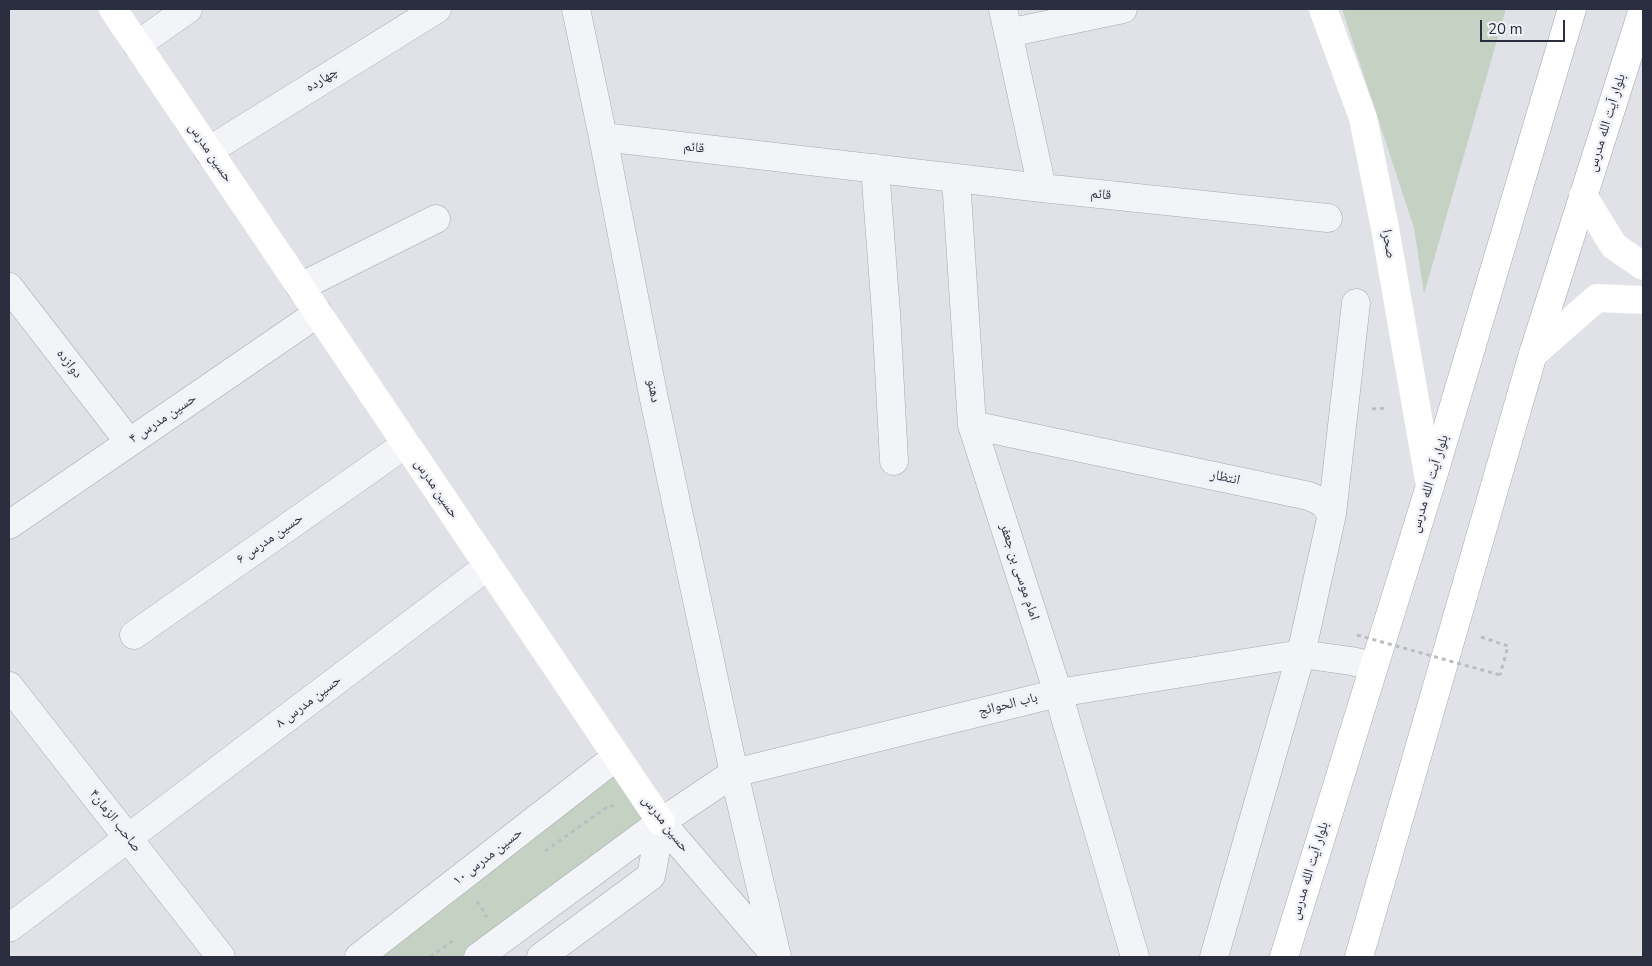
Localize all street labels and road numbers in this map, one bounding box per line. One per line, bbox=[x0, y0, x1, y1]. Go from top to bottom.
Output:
street label: چهارده bbox=[303, 64, 341, 96]
street label: بلوار آیت الله مدرس bbox=[1584, 72, 1630, 174]
street label: حسین مدرس bbox=[184, 120, 236, 186]
street label: قائم bbox=[683, 138, 705, 158]
street label: قائم bbox=[1090, 186, 1112, 204]
street label: صحرا bbox=[1377, 228, 1399, 260]
street label: دوازده bbox=[52, 346, 86, 382]
street label: دهنو bbox=[643, 378, 663, 404]
street label: حسین مدرس ۴ bbox=[126, 390, 200, 448]
street label: بلوار آیت الله مدرس bbox=[1407, 433, 1453, 535]
street label: حسین مدرس bbox=[410, 456, 462, 522]
street label: انتظار bbox=[1209, 467, 1241, 489]
street label: حسین مدرس ۶ bbox=[233, 510, 307, 568]
street label: امام موسی بن جعفر bbox=[995, 522, 1043, 622]
street label: حسین مدرس ۸ bbox=[273, 672, 345, 732]
street label: باب الحوائج bbox=[977, 690, 1039, 720]
street label: صاحب الزمان۴ bbox=[85, 786, 145, 856]
street label: حسین مدرس bbox=[638, 792, 692, 856]
street label: بلوار آیت الله مدرس bbox=[1287, 820, 1333, 922]
street label: حسین مدرس ۱۰ bbox=[450, 825, 526, 889]

